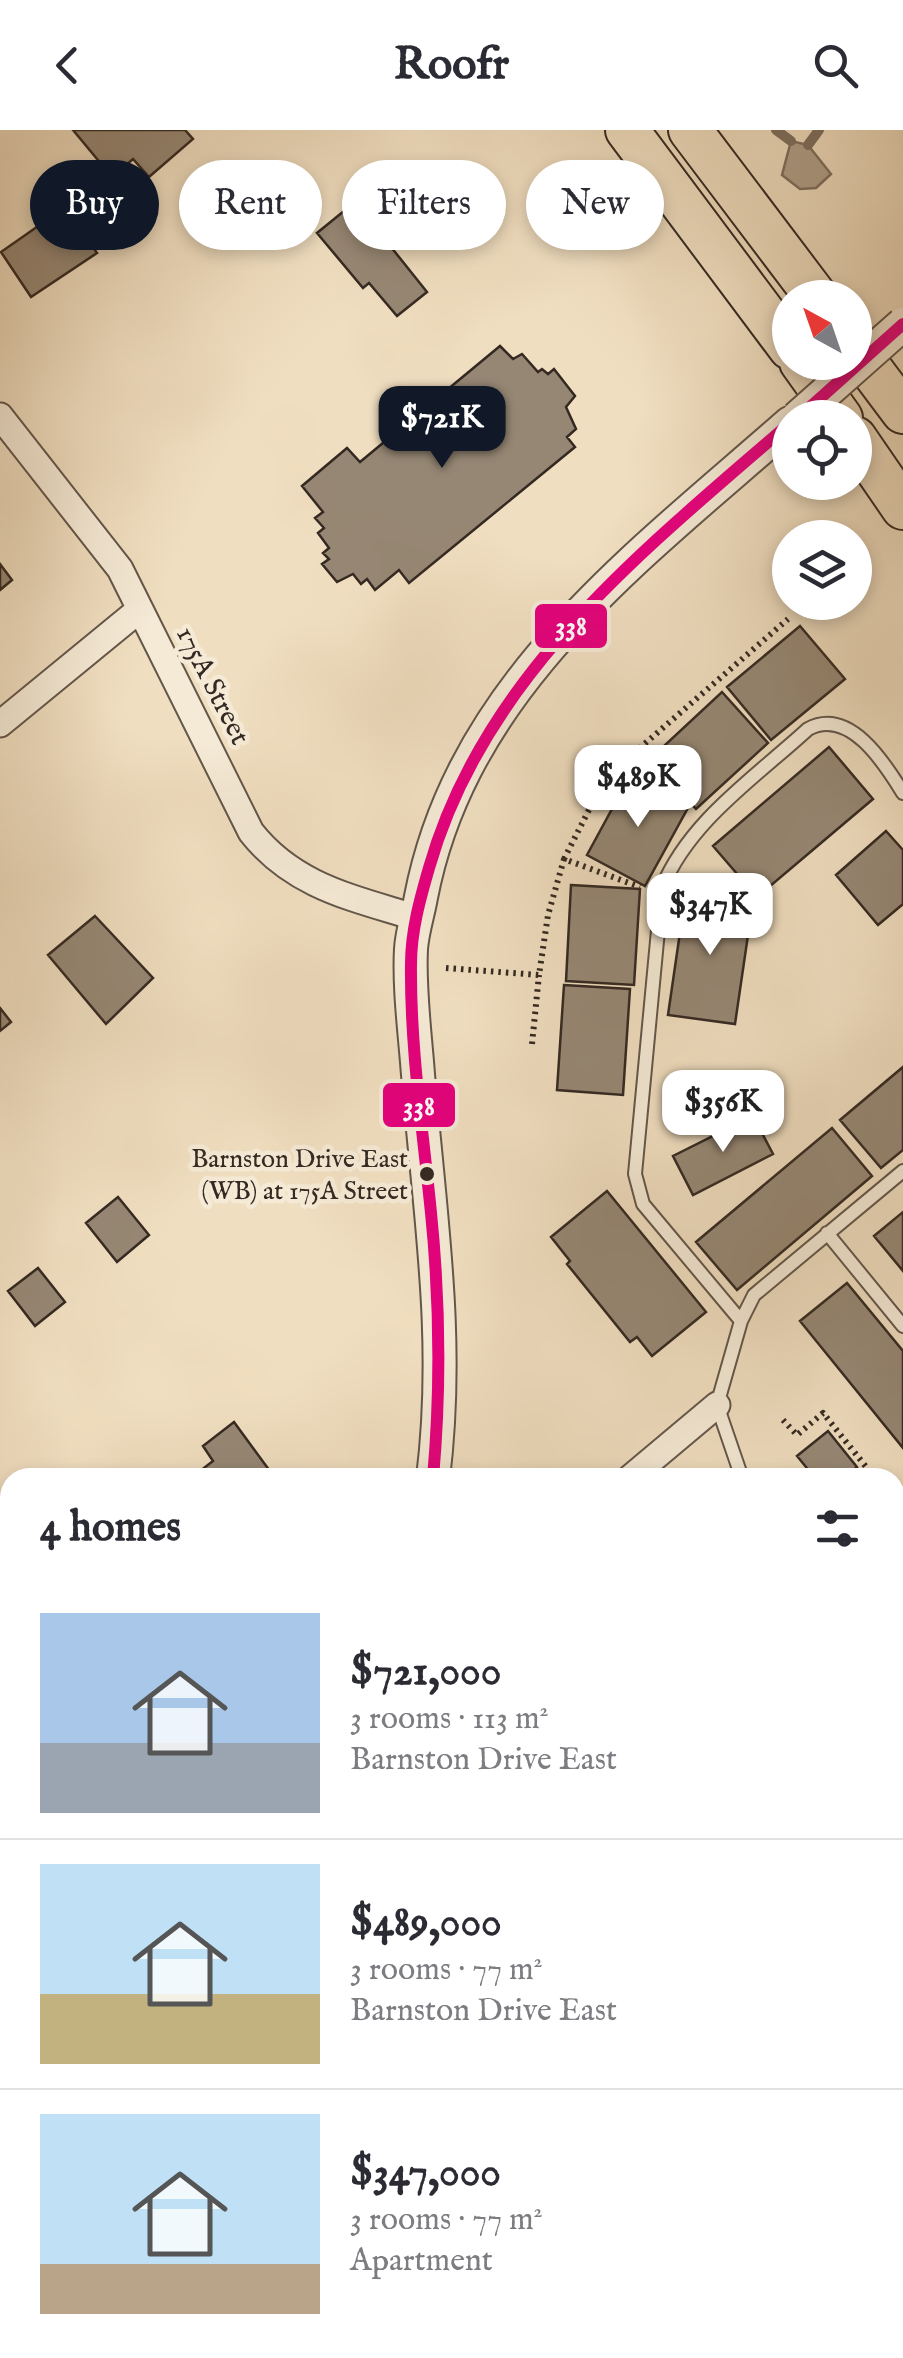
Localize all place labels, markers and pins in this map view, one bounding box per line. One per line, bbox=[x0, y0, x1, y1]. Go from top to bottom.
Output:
pin: $721K bbox=[372, 386, 512, 471]
pin: $489K bbox=[568, 745, 708, 830]
pin: $347K bbox=[640, 873, 780, 958]
pin: $356K bbox=[653, 1070, 793, 1155]
place label: Barnston Drive East (WB) at 175A Street bbox=[191, 1143, 408, 1208]
marker: Barnston Drive East (WB) at 175A Street bbox=[417, 1164, 437, 1184]

